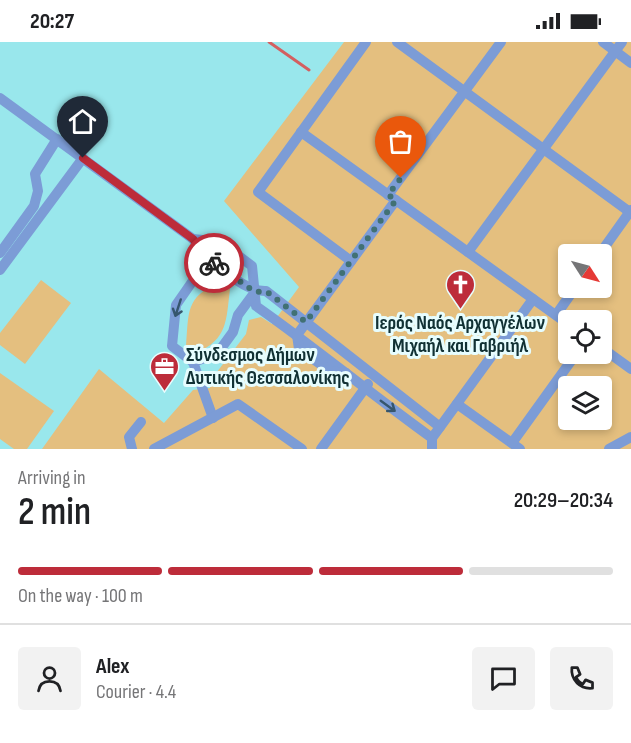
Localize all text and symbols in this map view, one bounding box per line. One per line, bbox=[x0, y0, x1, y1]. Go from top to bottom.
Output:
text: 20:27 bbox=[30, 8, 74, 35]
pin bbox=[57, 96, 108, 158]
icon: home bbox=[66, 105, 99, 138]
pin bbox=[375, 116, 426, 178]
icon: bag bbox=[384, 125, 417, 158]
courier bbox=[184, 233, 244, 293]
north arrow bbox=[558, 244, 612, 298]
map controls bbox=[558, 244, 612, 430]
icon: bike bbox=[198, 247, 231, 280]
church icon: Ιερός Ναός Αρχαγγέλων Μιχαήλ και Γαβριήλ bbox=[444, 268, 476, 310]
one-way arrow bbox=[172, 298, 183, 317]
button: locate bbox=[558, 310, 612, 364]
place label: Ιερός Ναός Αρχαγγέλων Μιχαήλ και Γαβριήλ bbox=[375, 311, 546, 358]
place label: Σύνδεσμος Δήμων Δυτικής Θεσσαλονίκης bbox=[186, 343, 350, 390]
office icon: Σύνδεσμος Δήμων Δυτικής Θεσσαλονίκης bbox=[149, 350, 181, 392]
button: layers bbox=[558, 376, 612, 430]
one-way arrow bbox=[380, 400, 396, 412]
text: Arriving in bbox=[18, 466, 86, 490]
text: 20:29–20:34 bbox=[514, 487, 613, 514]
text: 2 min bbox=[18, 489, 91, 536]
text: On the way · 100 m bbox=[18, 584, 143, 608]
button: person bbox=[18, 647, 81, 710]
button: chat bbox=[472, 647, 535, 710]
button: phone bbox=[550, 647, 613, 710]
text: Alex bbox=[96, 653, 129, 680]
text: Courier · 4.4 bbox=[96, 680, 176, 704]

